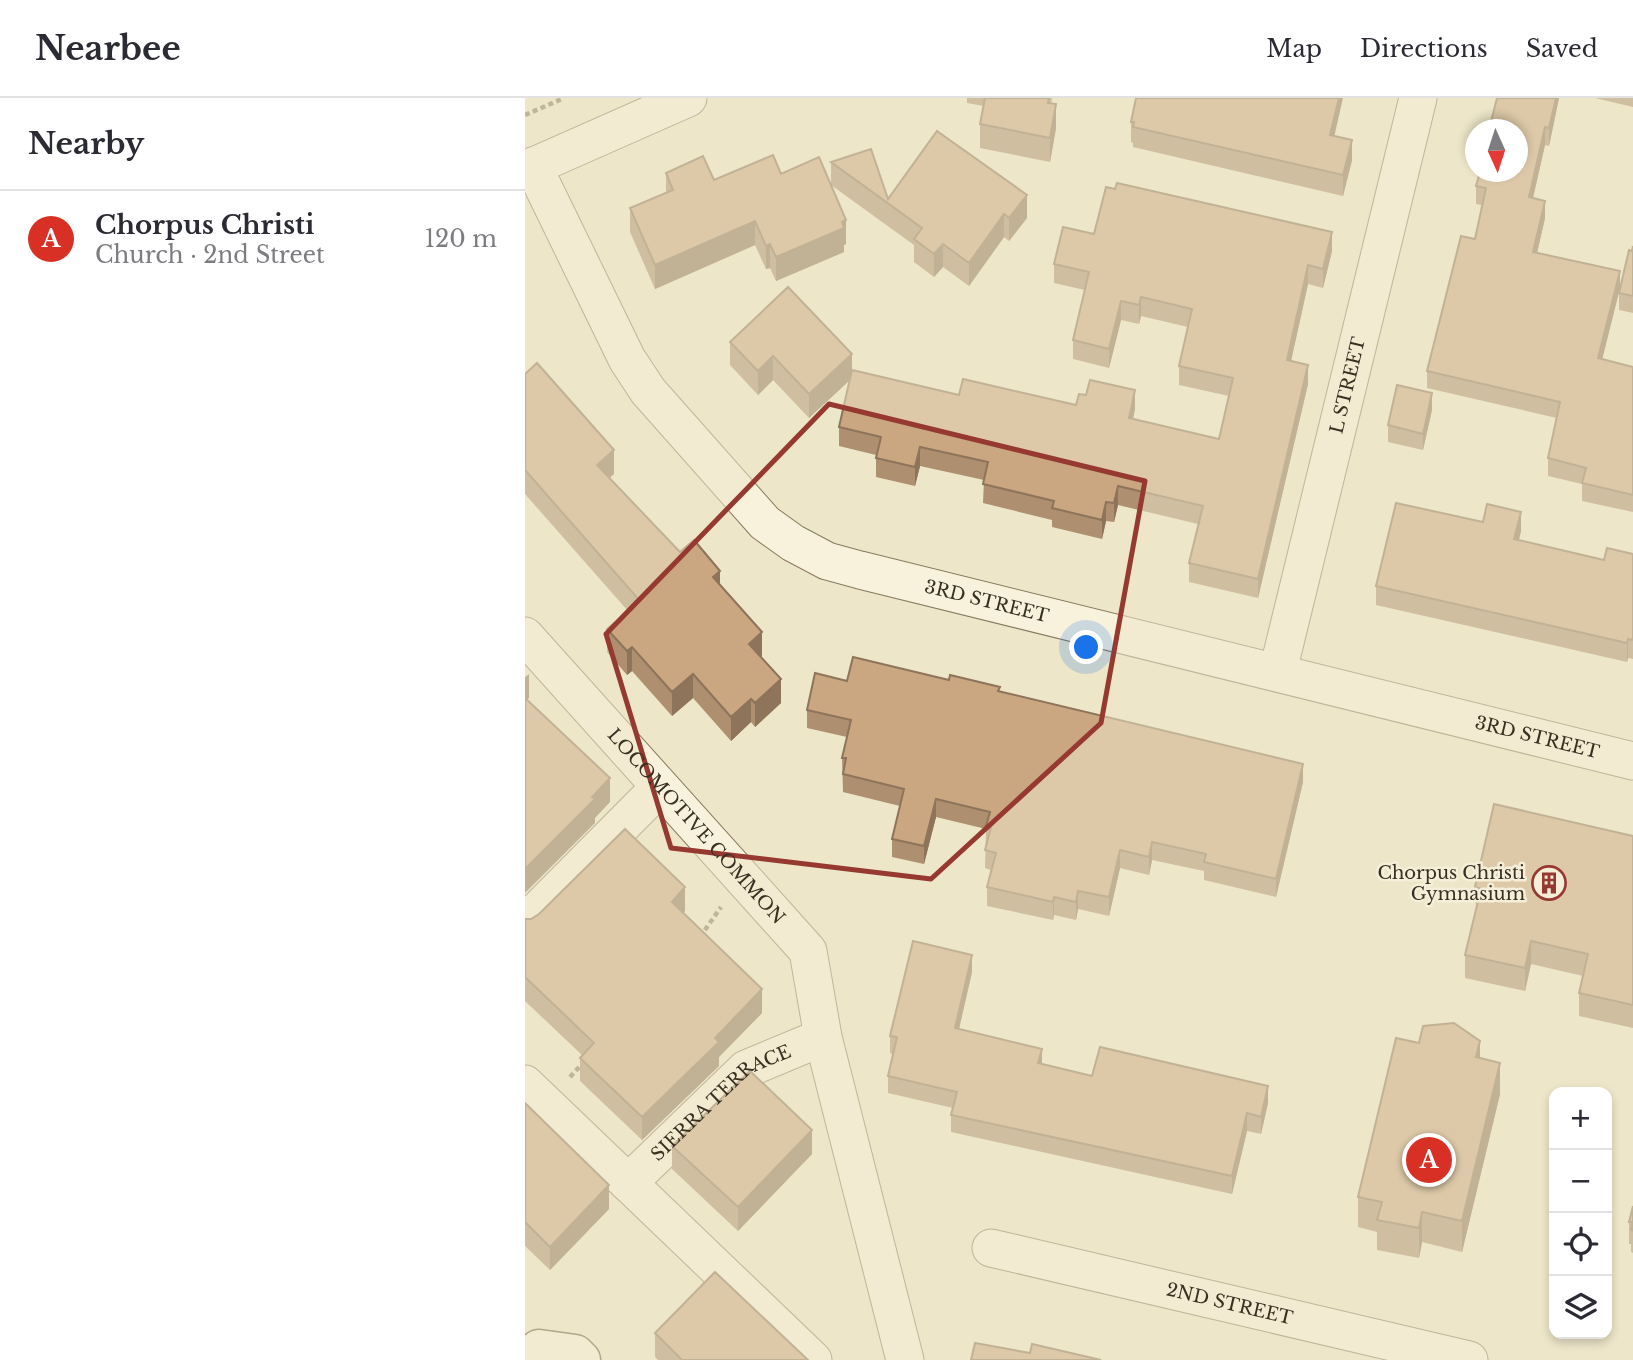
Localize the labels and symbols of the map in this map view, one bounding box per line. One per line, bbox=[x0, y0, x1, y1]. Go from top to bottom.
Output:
north arrow bbox=[1465, 119, 1528, 182]
street label: L STREET bbox=[1325, 334, 1370, 436]
street label: 3RD STREET bbox=[922, 575, 1052, 627]
your location bbox=[1069, 630, 1103, 664]
street label: 3RD STREET bbox=[1473, 711, 1602, 763]
street label: LOCOMOTIVE COMMON bbox=[603, 724, 790, 929]
place label: Chorpus Christi Gymnasium bbox=[1378, 862, 1525, 905]
building icon: Chorpus Christi Gymnasium bbox=[1530, 864, 1568, 902]
street label: SIERRA TERRACE bbox=[646, 1041, 794, 1166]
pin: A bbox=[1406, 1134, 1452, 1186]
street label: 2ND STREET bbox=[1164, 1278, 1295, 1329]

